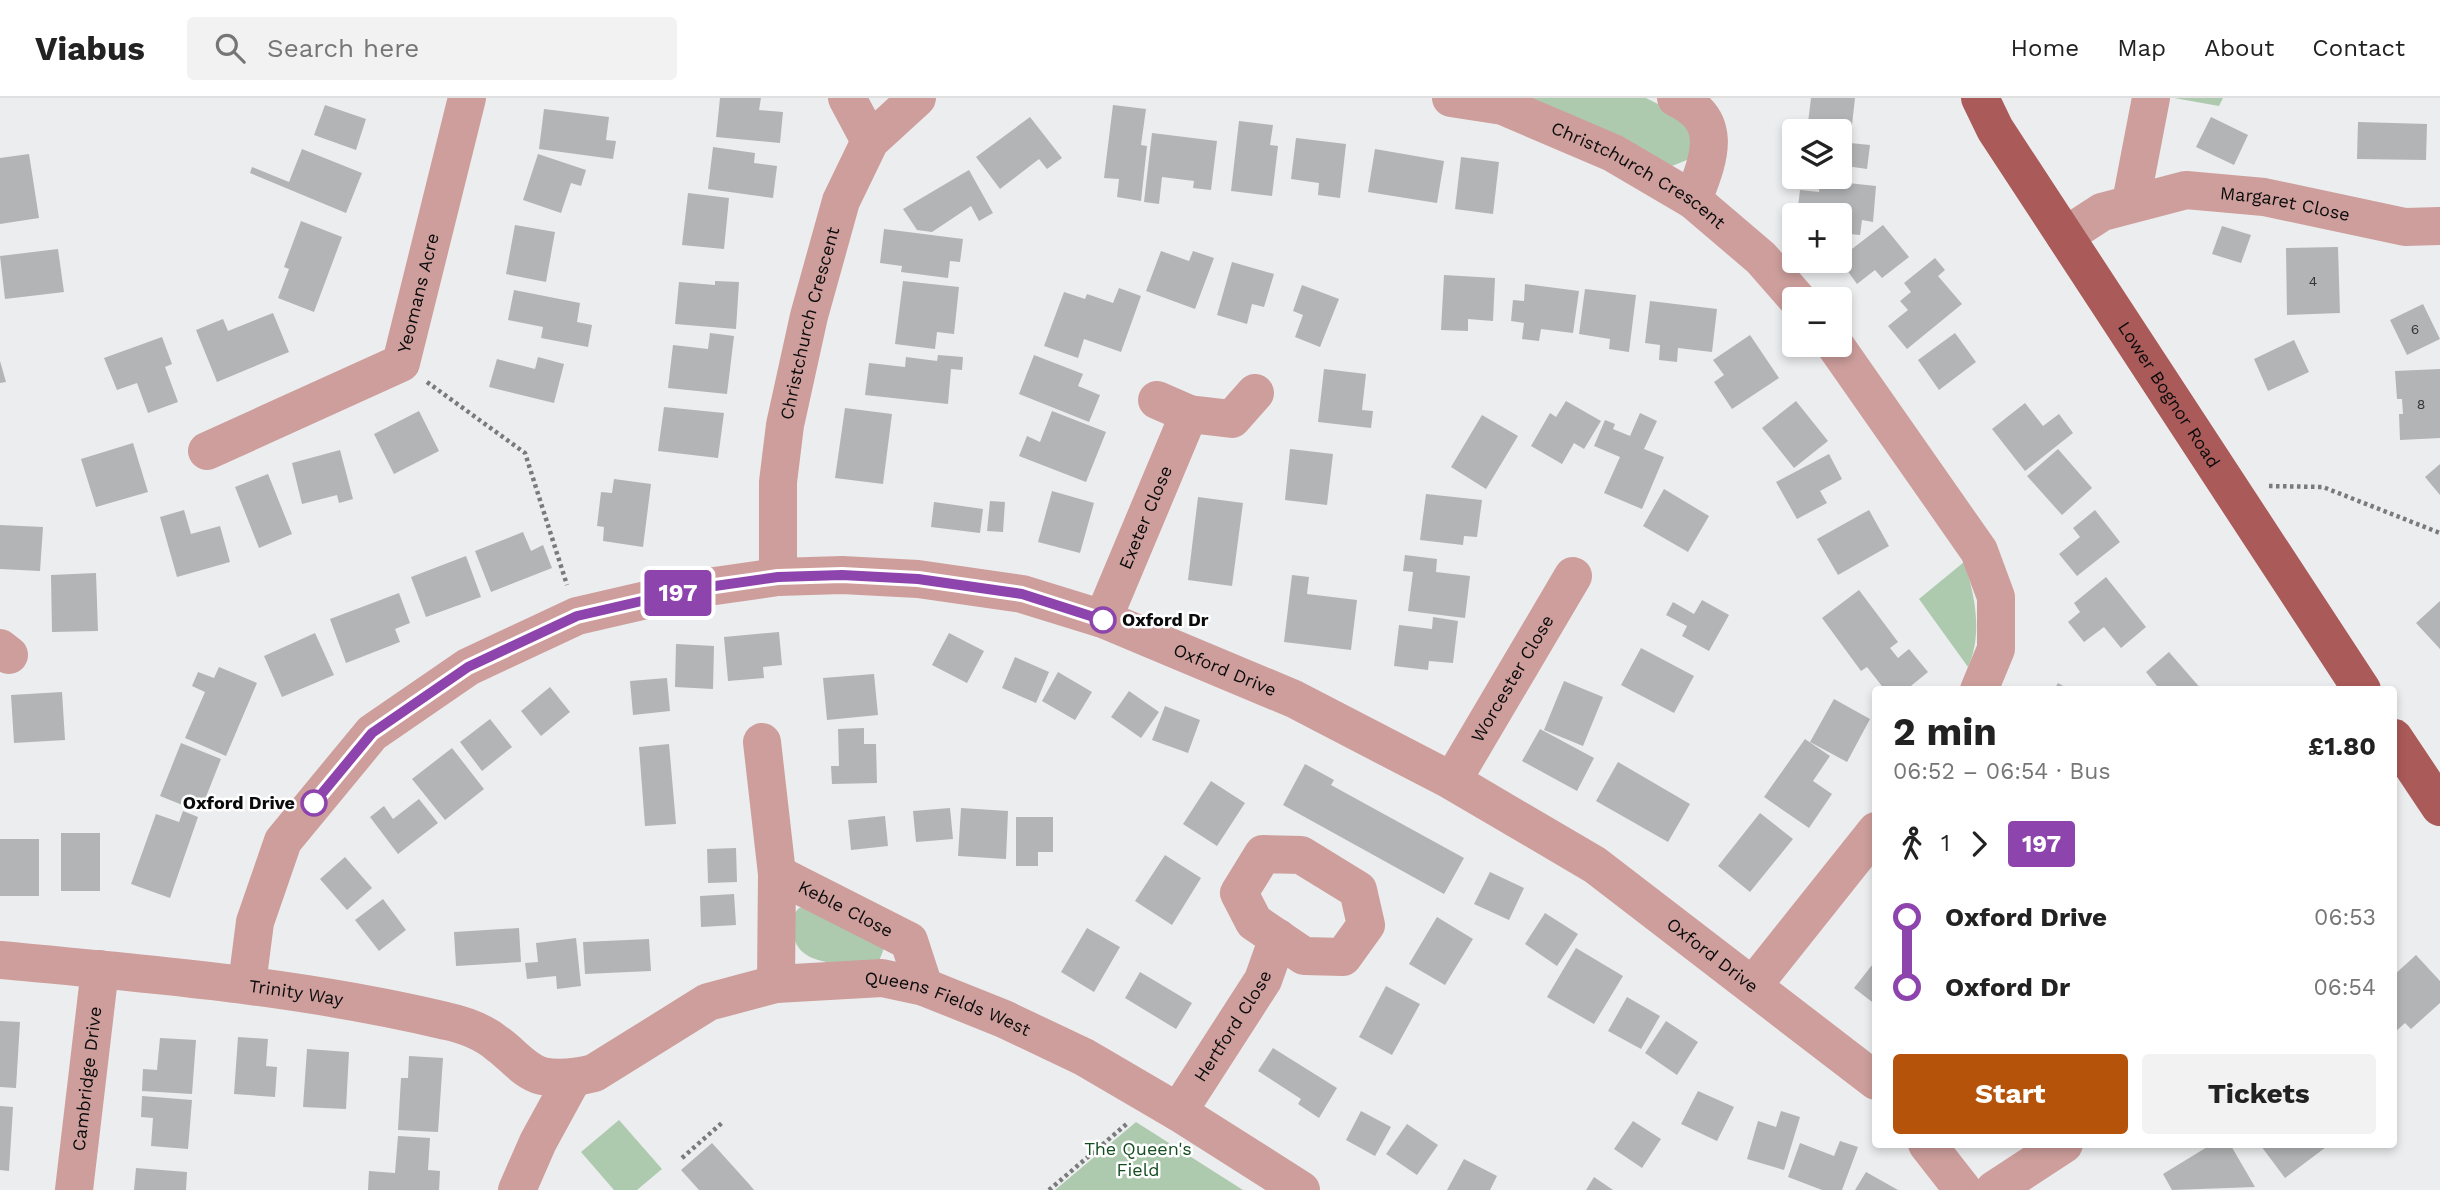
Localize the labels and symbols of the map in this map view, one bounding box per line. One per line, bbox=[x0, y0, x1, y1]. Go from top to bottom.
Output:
street label: Christchurch Crescent bbox=[1548, 117, 1730, 233]
street label: Margaret Close bbox=[2219, 182, 2352, 225]
street label: Christchurch Crescent bbox=[775, 224, 843, 422]
street label: Yeomans Acre bbox=[393, 231, 443, 355]
house number: 4 bbox=[2309, 273, 2317, 289]
street label: Lower Bognor Road bbox=[2114, 317, 2225, 472]
house number: 6 bbox=[2411, 321, 2419, 337]
house number: 8 bbox=[2417, 396, 2425, 412]
street label: Exeter Close bbox=[1114, 462, 1176, 572]
line badge: 197 bbox=[638, 570, 718, 616]
marker: Oxford Dr bbox=[1090, 607, 1116, 633]
place label: Oxford Dr bbox=[1122, 609, 1209, 630]
street label: Worcester Close bbox=[1466, 611, 1558, 746]
street label: Oxford Drive bbox=[1170, 639, 1280, 700]
marker: Oxford Drive bbox=[301, 790, 327, 816]
place label: Oxford Drive bbox=[183, 792, 295, 813]
street label: Keble Close bbox=[795, 876, 897, 941]
street label: Oxford Drive bbox=[1663, 913, 1763, 997]
street label: Queens Fields West bbox=[864, 966, 1034, 1040]
street label: Hertford Close bbox=[1189, 968, 1275, 1086]
street label: Trinity Way bbox=[248, 975, 346, 1010]
street label: Cambridge Drive bbox=[68, 1005, 106, 1152]
park label: The Queen's Field bbox=[1084, 1138, 1192, 1180]

